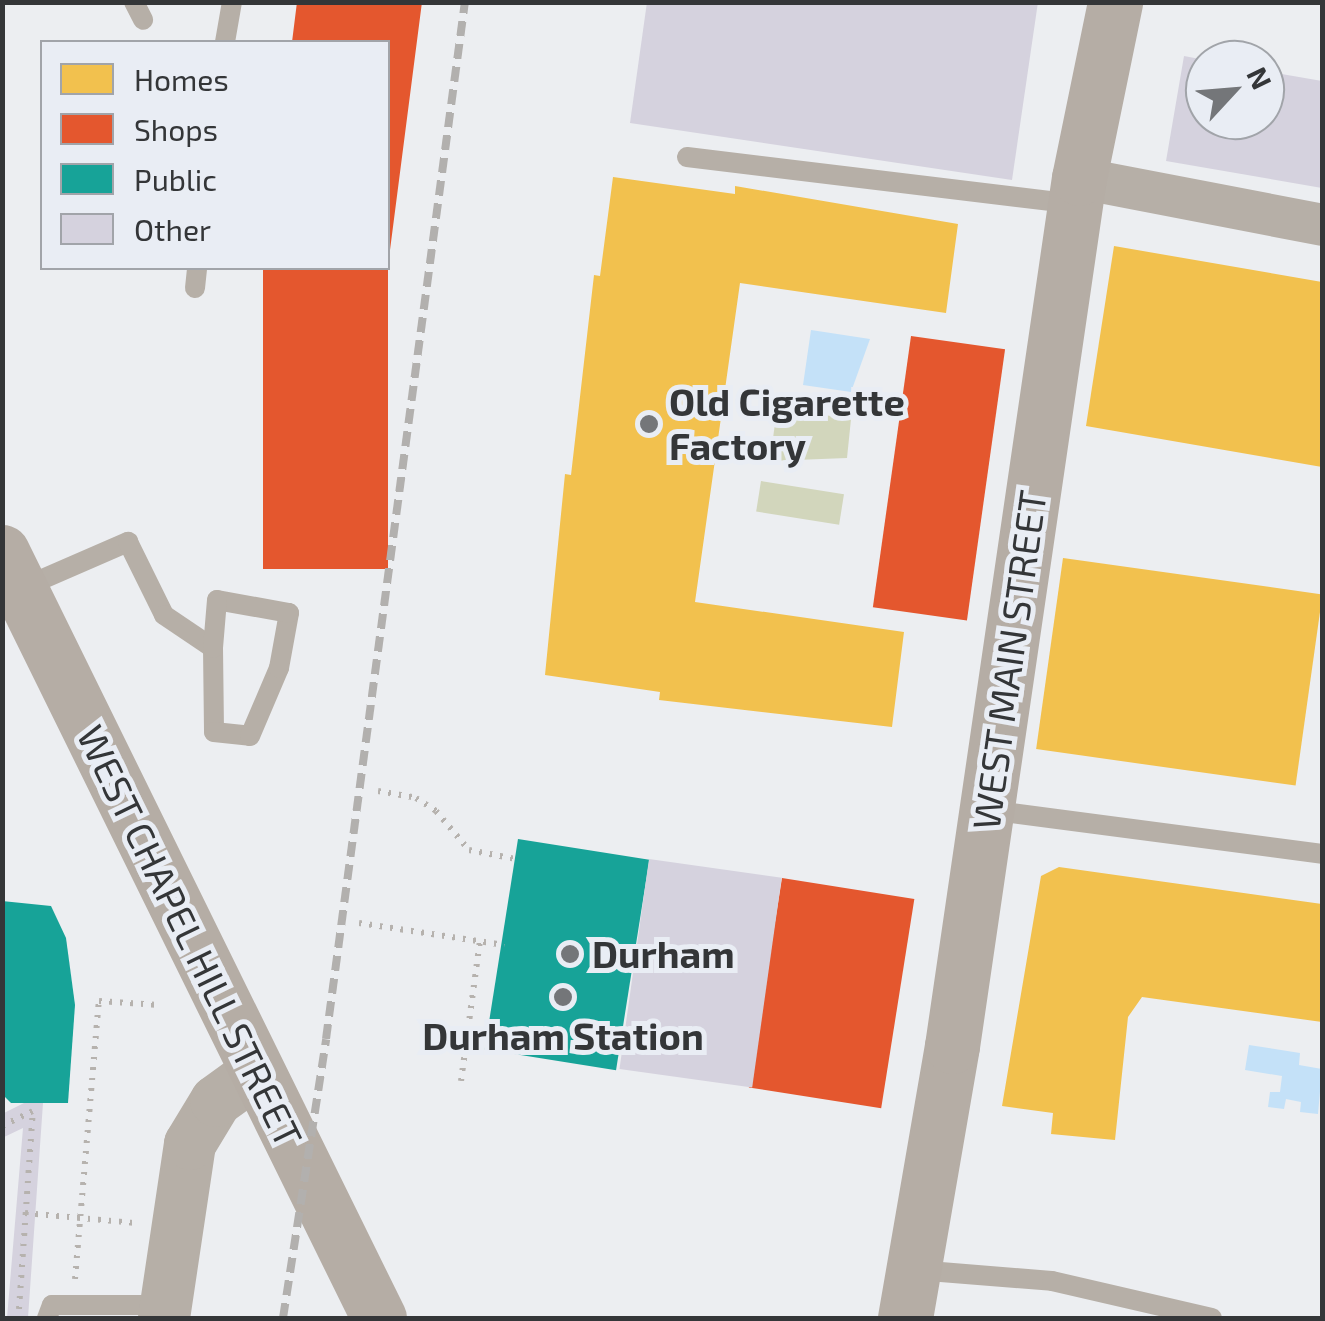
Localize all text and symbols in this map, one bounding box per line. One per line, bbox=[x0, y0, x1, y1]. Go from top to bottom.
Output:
legend bbox=[40, 40, 390, 270]
north arrow bbox=[1185, 40, 1285, 140]
text: Homes bbox=[134, 61, 229, 97]
text: N bbox=[1240, 61, 1280, 94]
text: Shops bbox=[134, 111, 218, 147]
text: Public bbox=[134, 161, 217, 197]
text: Other bbox=[134, 211, 211, 247]
place label: Old Cigarette Factory bbox=[669, 379, 905, 468]
marker: Old Cigarette Factory bbox=[638, 413, 660, 435]
street label: WEST MAIN STREET bbox=[963, 487, 1055, 833]
street label: WEST CHAPEL HILL STREET bbox=[67, 717, 313, 1155]
place label: Durham bbox=[592, 931, 735, 977]
marker: Durham bbox=[557, 941, 583, 967]
marker: Durham Station bbox=[552, 986, 574, 1008]
place label: Durham Station bbox=[422, 1013, 704, 1059]

